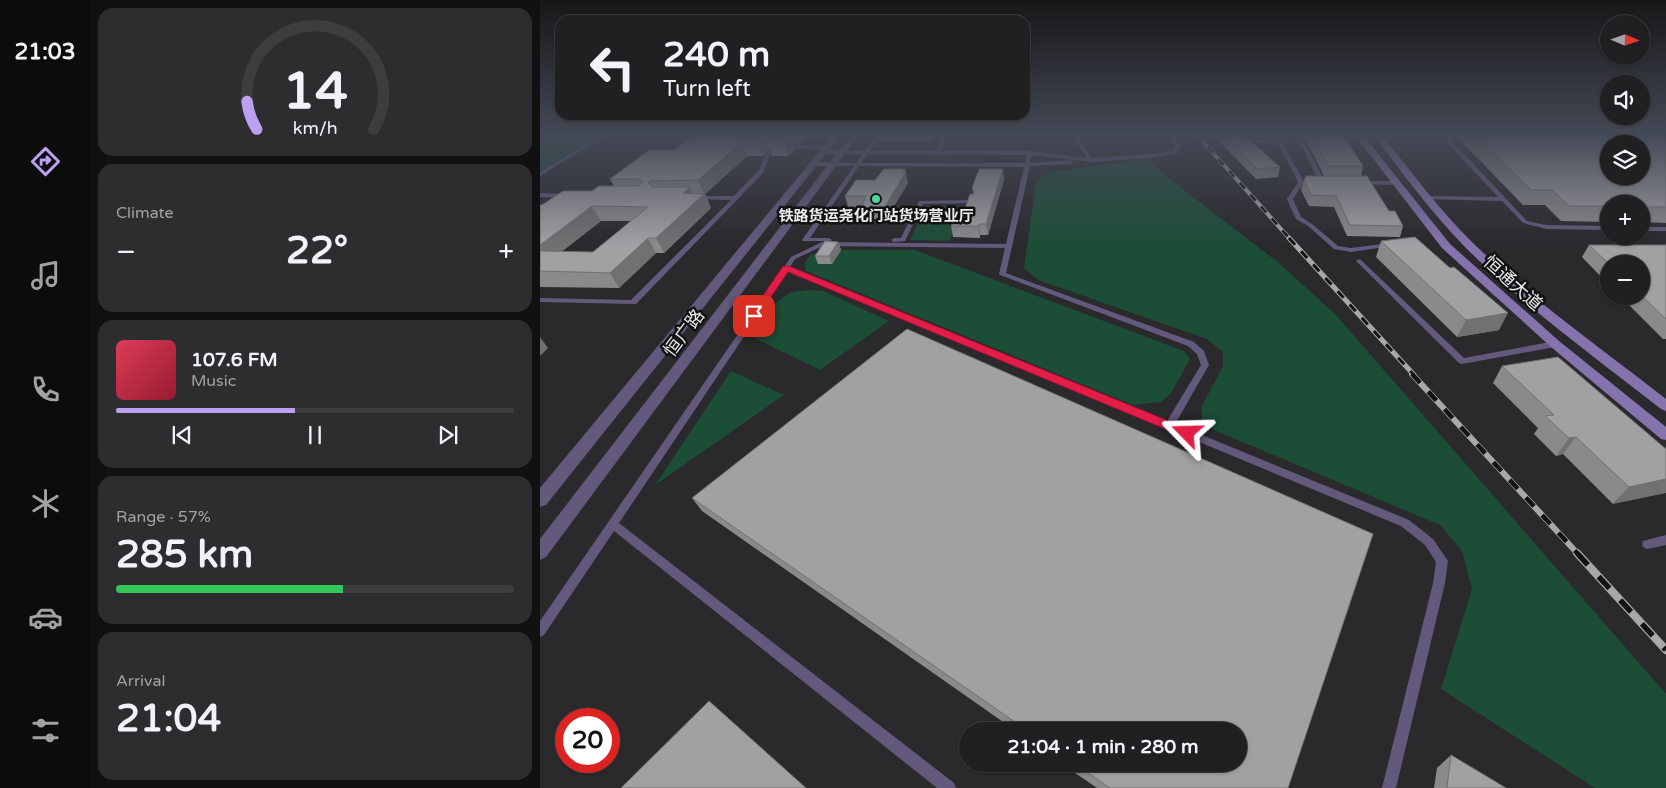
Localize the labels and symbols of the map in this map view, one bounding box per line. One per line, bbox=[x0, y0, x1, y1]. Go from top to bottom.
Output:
north arrow bbox=[1600, 15, 1650, 65]
marker: 铁路货运尧化门站货场营业厅 bbox=[870, 193, 882, 205]
place label: 铁路货运尧化门站货场营业厅 bbox=[778, 207, 974, 225]
street label: 恒通大道 bbox=[1479, 251, 1547, 315]
pin bbox=[733, 295, 775, 337]
street label: 恒广路 bbox=[659, 305, 709, 361]
position arrow bbox=[1160, 406, 1212, 458]
speed limit sign: 20 bbox=[555, 708, 620, 773]

